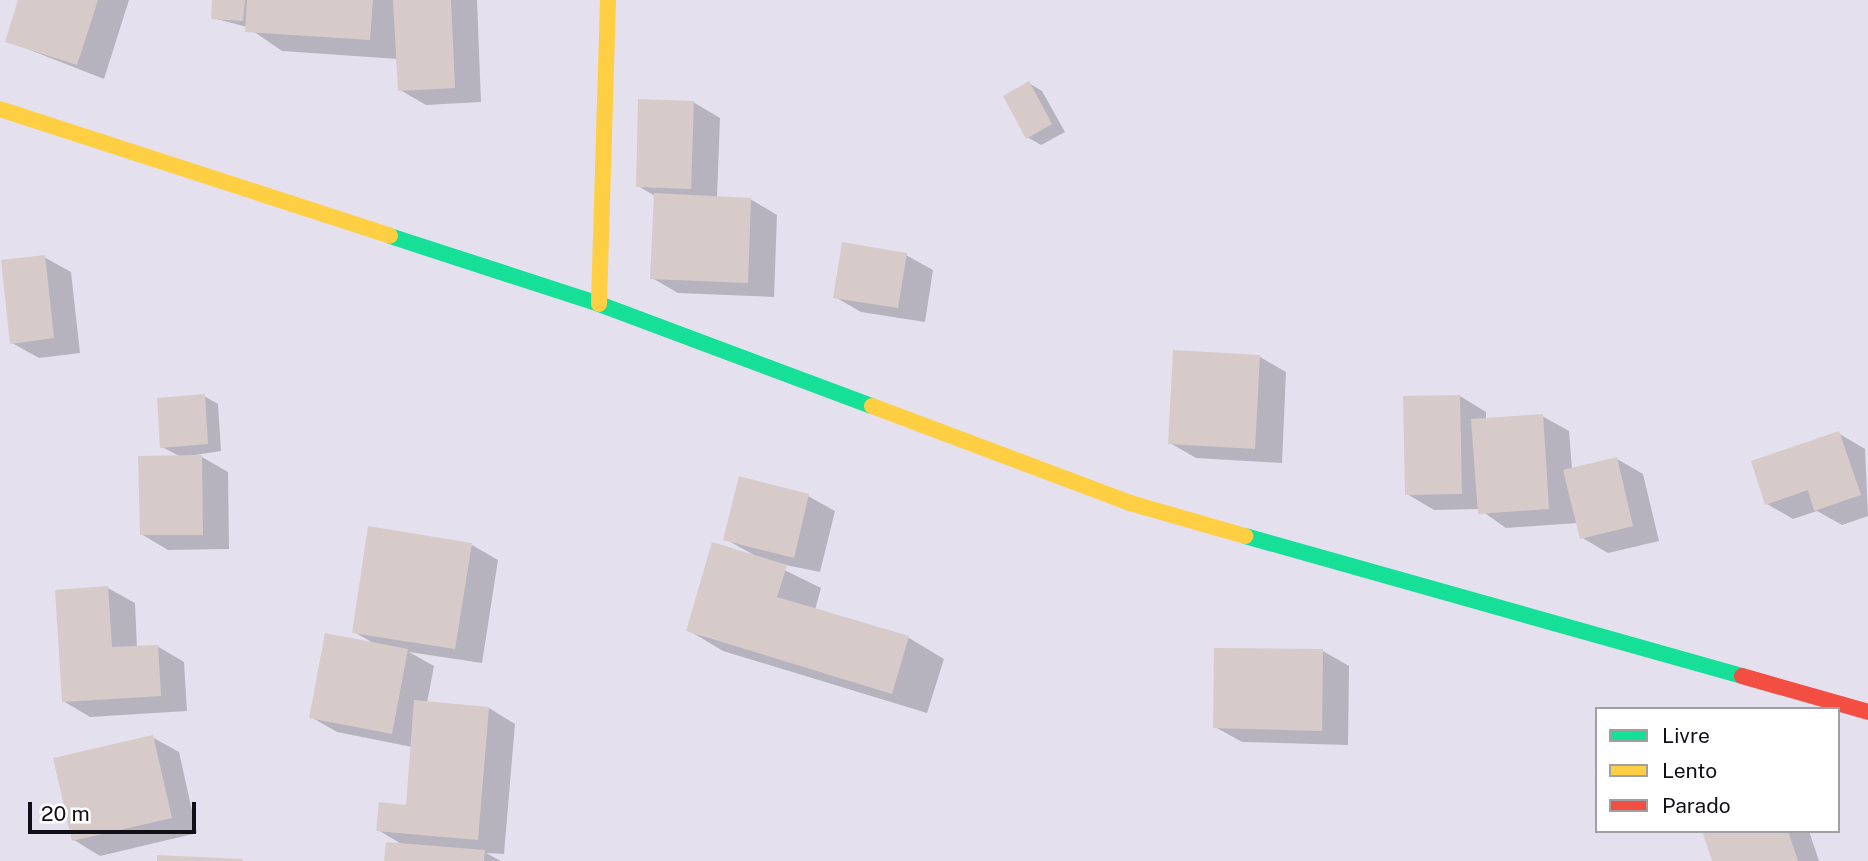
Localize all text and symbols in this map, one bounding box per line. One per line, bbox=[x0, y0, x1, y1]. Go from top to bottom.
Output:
legend bbox=[1595, 707, 1840, 833]
text: Livre bbox=[1662, 723, 1710, 748]
text: Lento bbox=[1662, 758, 1717, 783]
scale bar bbox=[32, 788, 200, 832]
text: Parado bbox=[1662, 793, 1731, 818]
text: 20 m bbox=[41, 801, 90, 826]

